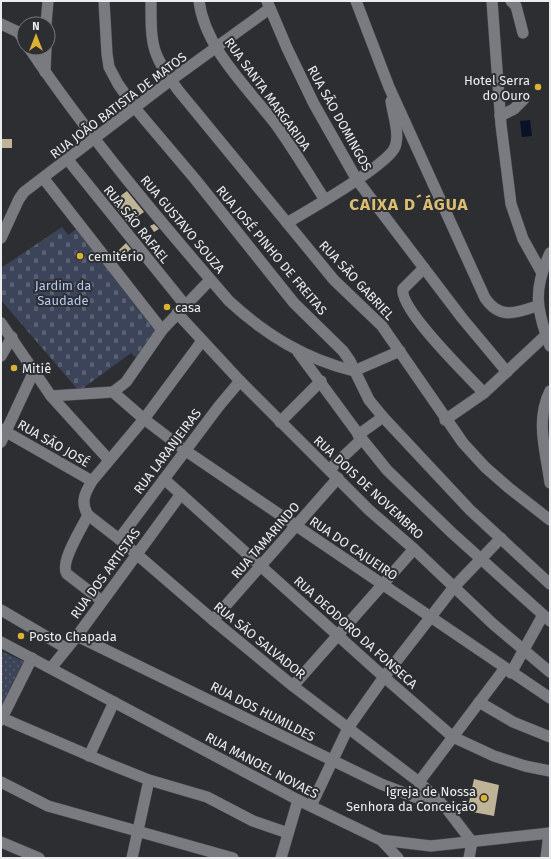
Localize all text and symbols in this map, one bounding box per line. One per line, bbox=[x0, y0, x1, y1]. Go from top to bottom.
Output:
north arrow bbox=[16, 16, 56, 56]
text: N bbox=[32, 20, 40, 33]
street label: RUA SANTA MARGARIDA bbox=[222, 35, 314, 154]
street label: RUA JOÃO BATISTA DE MATOS bbox=[47, 49, 189, 162]
street label: RUA SÃO DOMINGOS bbox=[304, 63, 375, 174]
place label: Hotel Serra do Ouro bbox=[464, 73, 530, 103]
marker: Hotel Serra do Ouro bbox=[533, 82, 543, 92]
street label: RUA GUSTAVO SOUZA bbox=[138, 173, 228, 276]
street label: RUA SÃO RAFAEL bbox=[101, 182, 173, 267]
street label: RUA JOSÉ PINHO DE FREITAS bbox=[213, 183, 330, 318]
district label: CAIXA D´ÁGUA bbox=[349, 194, 469, 215]
street label: RUA SÃO GABRIEL bbox=[316, 238, 397, 323]
place label: cemitério bbox=[88, 249, 144, 264]
marker: cemitério bbox=[75, 251, 85, 261]
park label: Jardim da Saudade bbox=[35, 278, 91, 308]
place label: casa bbox=[175, 300, 201, 315]
marker: casa bbox=[162, 302, 172, 312]
place label: Mitiê bbox=[22, 361, 51, 376]
marker: Mitiê bbox=[9, 363, 19, 373]
street label: RUA LARANJEIRAS bbox=[131, 406, 204, 497]
street label: RUA SÃO JOSÉ bbox=[15, 417, 93, 470]
street label: RUA DOIS DE NOVEMBRO bbox=[311, 433, 427, 542]
street label: RUA TAMARINDO bbox=[228, 499, 303, 582]
street label: RUA DO CAJUEIRO bbox=[307, 513, 401, 583]
street label: RUA DOS ARTISTAS bbox=[68, 525, 143, 621]
street label: RUA DEODORO DA FONSECA bbox=[291, 573, 421, 692]
street label: RUA SÃO SALVADOR bbox=[211, 599, 309, 682]
place label: Posto Chapada bbox=[29, 629, 117, 644]
marker: Posto Chapada bbox=[16, 631, 26, 641]
street label: RUA DOS HUMILDES bbox=[208, 679, 318, 744]
street label: RUA MANOEL NOVAES bbox=[203, 729, 321, 802]
place label: Igreja de Nossa Senhora da Conceição bbox=[346, 784, 476, 814]
marker: Igreja de Nossa Senhora da Conceição bbox=[479, 793, 489, 803]

